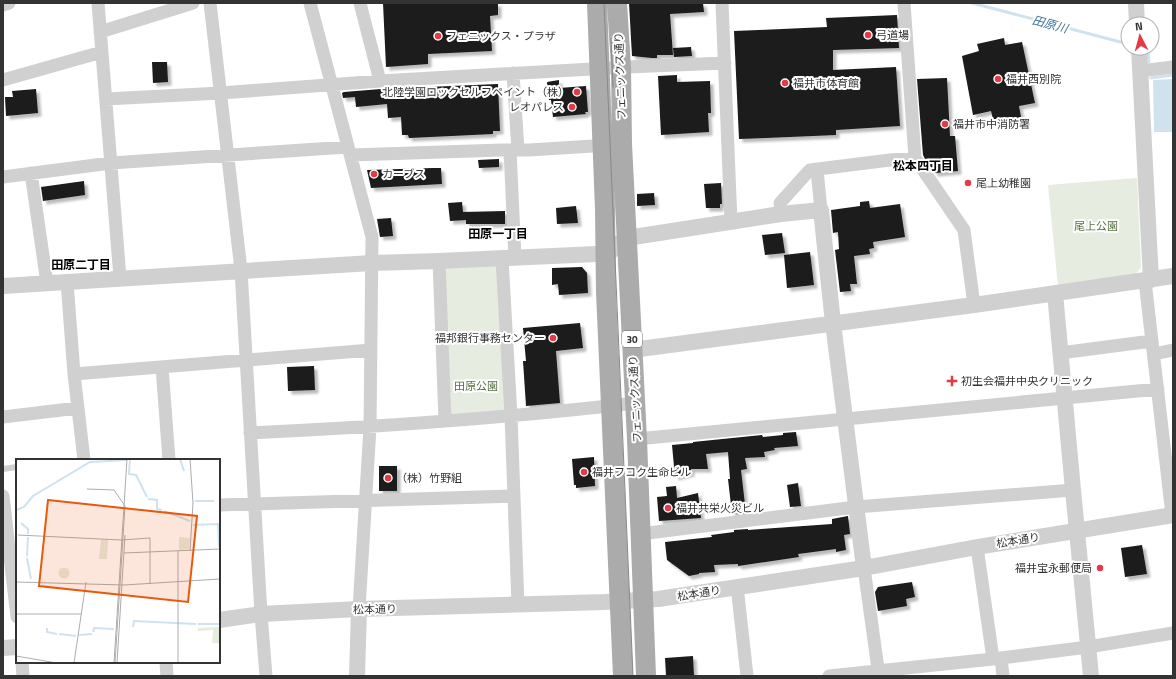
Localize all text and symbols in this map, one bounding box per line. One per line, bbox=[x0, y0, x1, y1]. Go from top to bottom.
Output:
water label: 田原川 bbox=[1030, 10, 1072, 38]
north arrow bbox=[1120, 16, 1160, 56]
text: N bbox=[1134, 18, 1144, 34]
place label: 弓道場 bbox=[876, 27, 909, 43]
place label: フェニックス・プラザ bbox=[446, 28, 556, 44]
marker: 弓道場 bbox=[863, 30, 873, 40]
marker: フェニックス・プラザ bbox=[433, 31, 443, 41]
street label: フェニックス通り bbox=[610, 32, 630, 120]
place label: 福井西別院 bbox=[1006, 71, 1061, 87]
marker: 福井西別院 bbox=[993, 74, 1003, 84]
place label: 福井市体育館 bbox=[793, 75, 859, 91]
marker: 福井市体育館 bbox=[780, 78, 790, 88]
place label: 北陸学園ロックセルフペイント（株） bbox=[382, 84, 569, 100]
marker: 北陸学園ロックセルフペイント（株） bbox=[572, 87, 582, 97]
place label: レオパレス bbox=[509, 99, 564, 115]
marker: レオパレス bbox=[567, 102, 577, 112]
place label: 福井市中消防署 bbox=[953, 116, 1030, 132]
marker: 福井市中消防署 bbox=[940, 119, 950, 129]
district label: 松本四丁目 bbox=[893, 156, 953, 175]
place label: カーブス bbox=[382, 166, 425, 182]
marker: カーブス bbox=[369, 169, 379, 179]
place label: 尾上幼稚園 bbox=[976, 175, 1031, 191]
marker: 尾上幼稚園 bbox=[963, 178, 973, 188]
park label: 尾上公園 bbox=[1074, 218, 1118, 234]
district label: 田原一丁目 bbox=[468, 224, 528, 243]
district label: 田原二丁目 bbox=[51, 255, 111, 274]
place label: 福邦銀行事務センター bbox=[435, 330, 545, 346]
road number: 30 bbox=[622, 331, 642, 347]
marker: 福邦銀行事務センター bbox=[548, 333, 558, 343]
street label: フェニックス通り bbox=[625, 355, 645, 443]
place label: 初生会福井中央クリニック bbox=[961, 373, 1093, 389]
marker: 初生会福井中央クリニック bbox=[946, 375, 958, 387]
park label: 田原公園 bbox=[454, 378, 498, 394]
inset map bbox=[16, 459, 220, 663]
place label: 福井フコク生命ビル bbox=[592, 464, 691, 480]
marker: 福井フコク生命ビル bbox=[579, 467, 589, 477]
place label: （株）竹野組 bbox=[396, 470, 462, 486]
marker: （株）竹野組 bbox=[383, 473, 393, 483]
place label: 福井共栄火災ビル bbox=[676, 500, 764, 516]
marker: 福井共栄火災ビル bbox=[663, 503, 673, 513]
street label: 松本通り bbox=[995, 529, 1041, 551]
place label: 福井宝永郵便局 bbox=[1015, 560, 1092, 576]
marker: 福井宝永郵便局 bbox=[1095, 563, 1105, 573]
street label: 松本通り bbox=[676, 582, 722, 604]
street label: 松本通り bbox=[353, 601, 397, 617]

